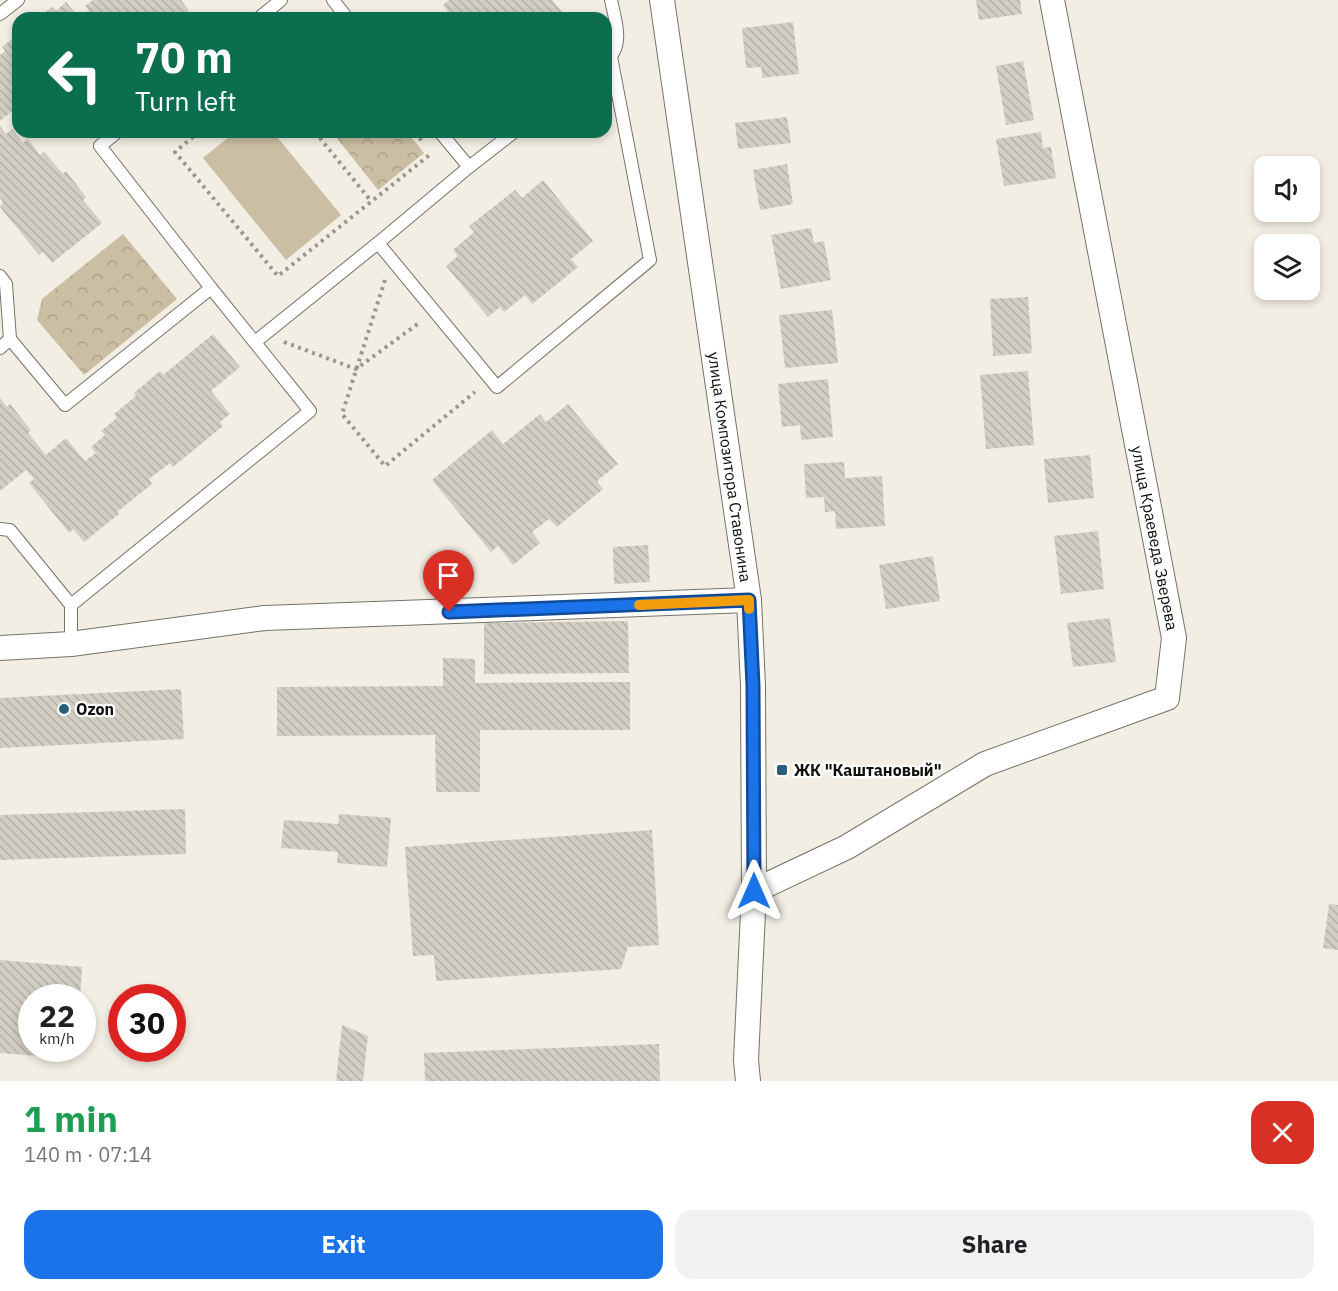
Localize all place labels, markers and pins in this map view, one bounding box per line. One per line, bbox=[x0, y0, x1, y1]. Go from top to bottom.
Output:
pin bbox=[423, 550, 474, 612]
place label: Ozon bbox=[76, 699, 114, 719]
marker: Ozon bbox=[57, 702, 71, 716]
place label: ЖК "Каштановый" bbox=[794, 760, 942, 780]
marker: ЖК "Каштановый" bbox=[775, 763, 789, 777]

